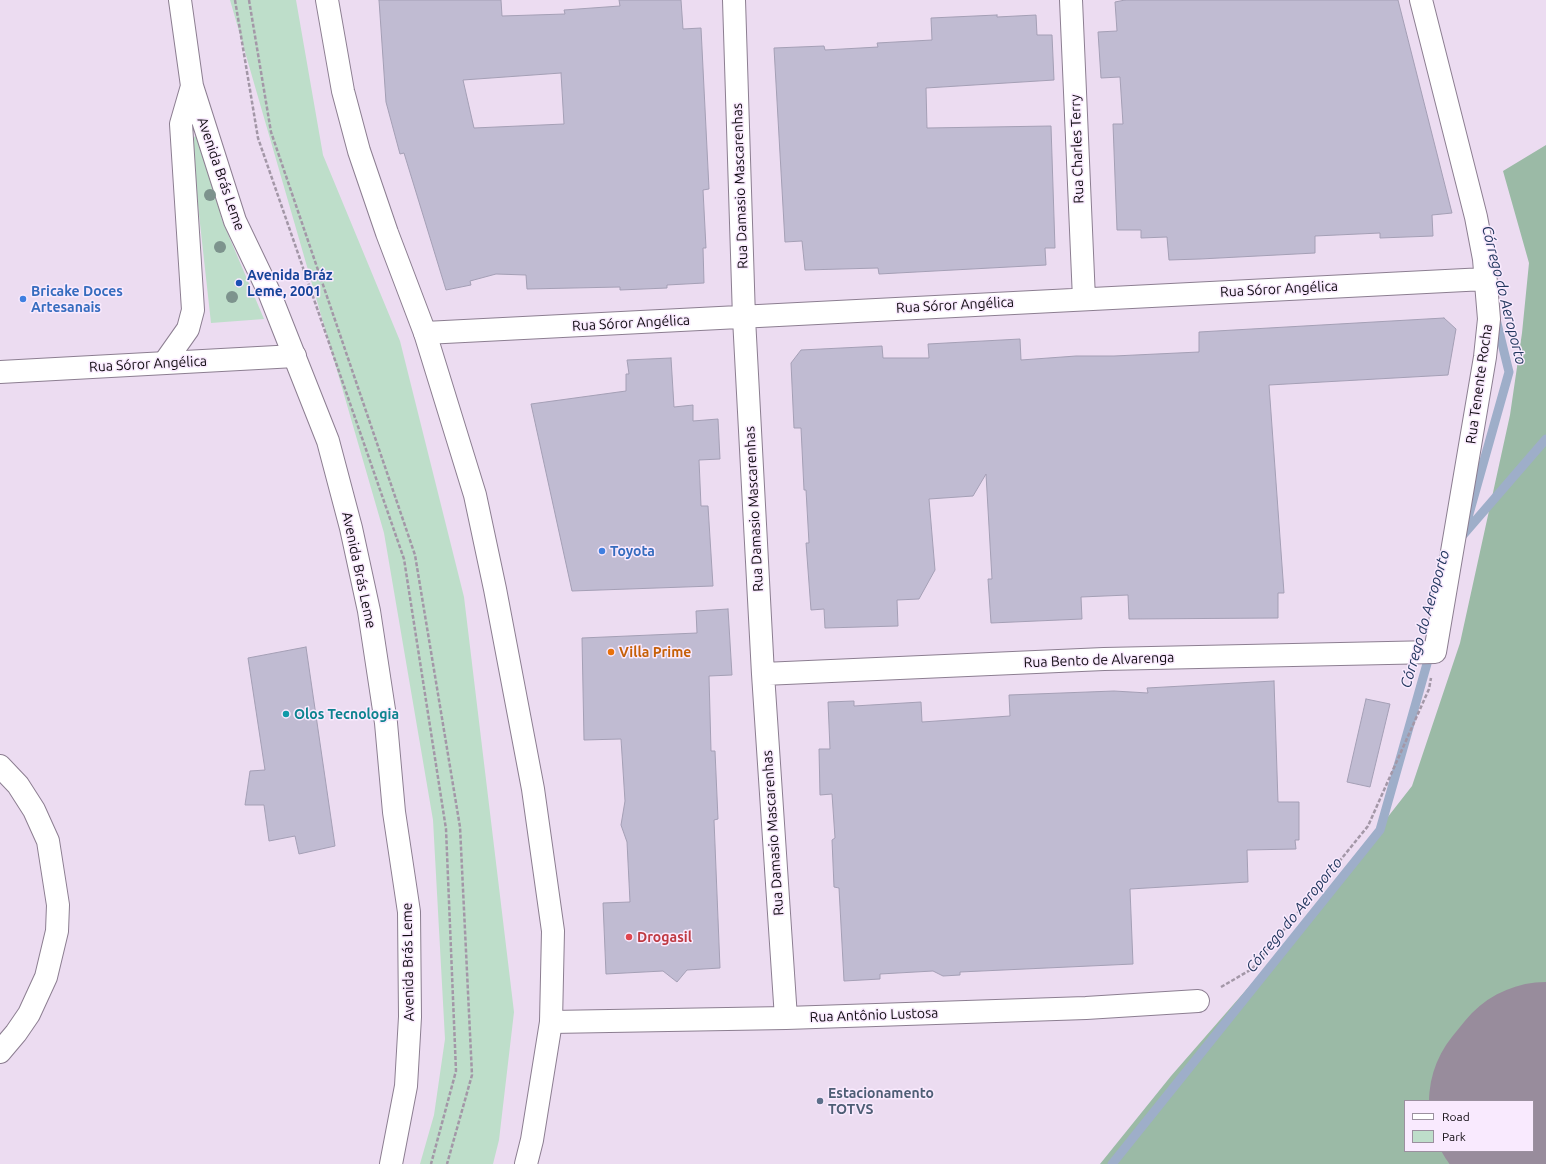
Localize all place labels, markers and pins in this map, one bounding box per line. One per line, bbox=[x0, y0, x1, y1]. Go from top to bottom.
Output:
place label: Avenida Bráz Leme, 2001 bbox=[247, 267, 333, 300]
marker: Avenida Bráz Leme, 2001 bbox=[234, 278, 244, 288]
place label: Bricake Doces Artesanais bbox=[31, 283, 123, 316]
marker: Bricake Doces Artesanais bbox=[18, 294, 28, 304]
place label: Toyota bbox=[610, 543, 655, 559]
marker: Toyota bbox=[597, 546, 607, 556]
place label: Villa Prime bbox=[619, 644, 691, 660]
marker: Villa Prime bbox=[606, 647, 616, 657]
place label: Olos Tecnologia bbox=[294, 706, 399, 722]
marker: Olos Tecnologia bbox=[281, 709, 291, 719]
place label: Drogasil bbox=[637, 929, 692, 945]
marker: Drogasil bbox=[624, 932, 634, 942]
place label: Estacionamento TOTVS bbox=[828, 1085, 934, 1118]
marker: Estacionamento TOTVS bbox=[815, 1096, 825, 1106]

